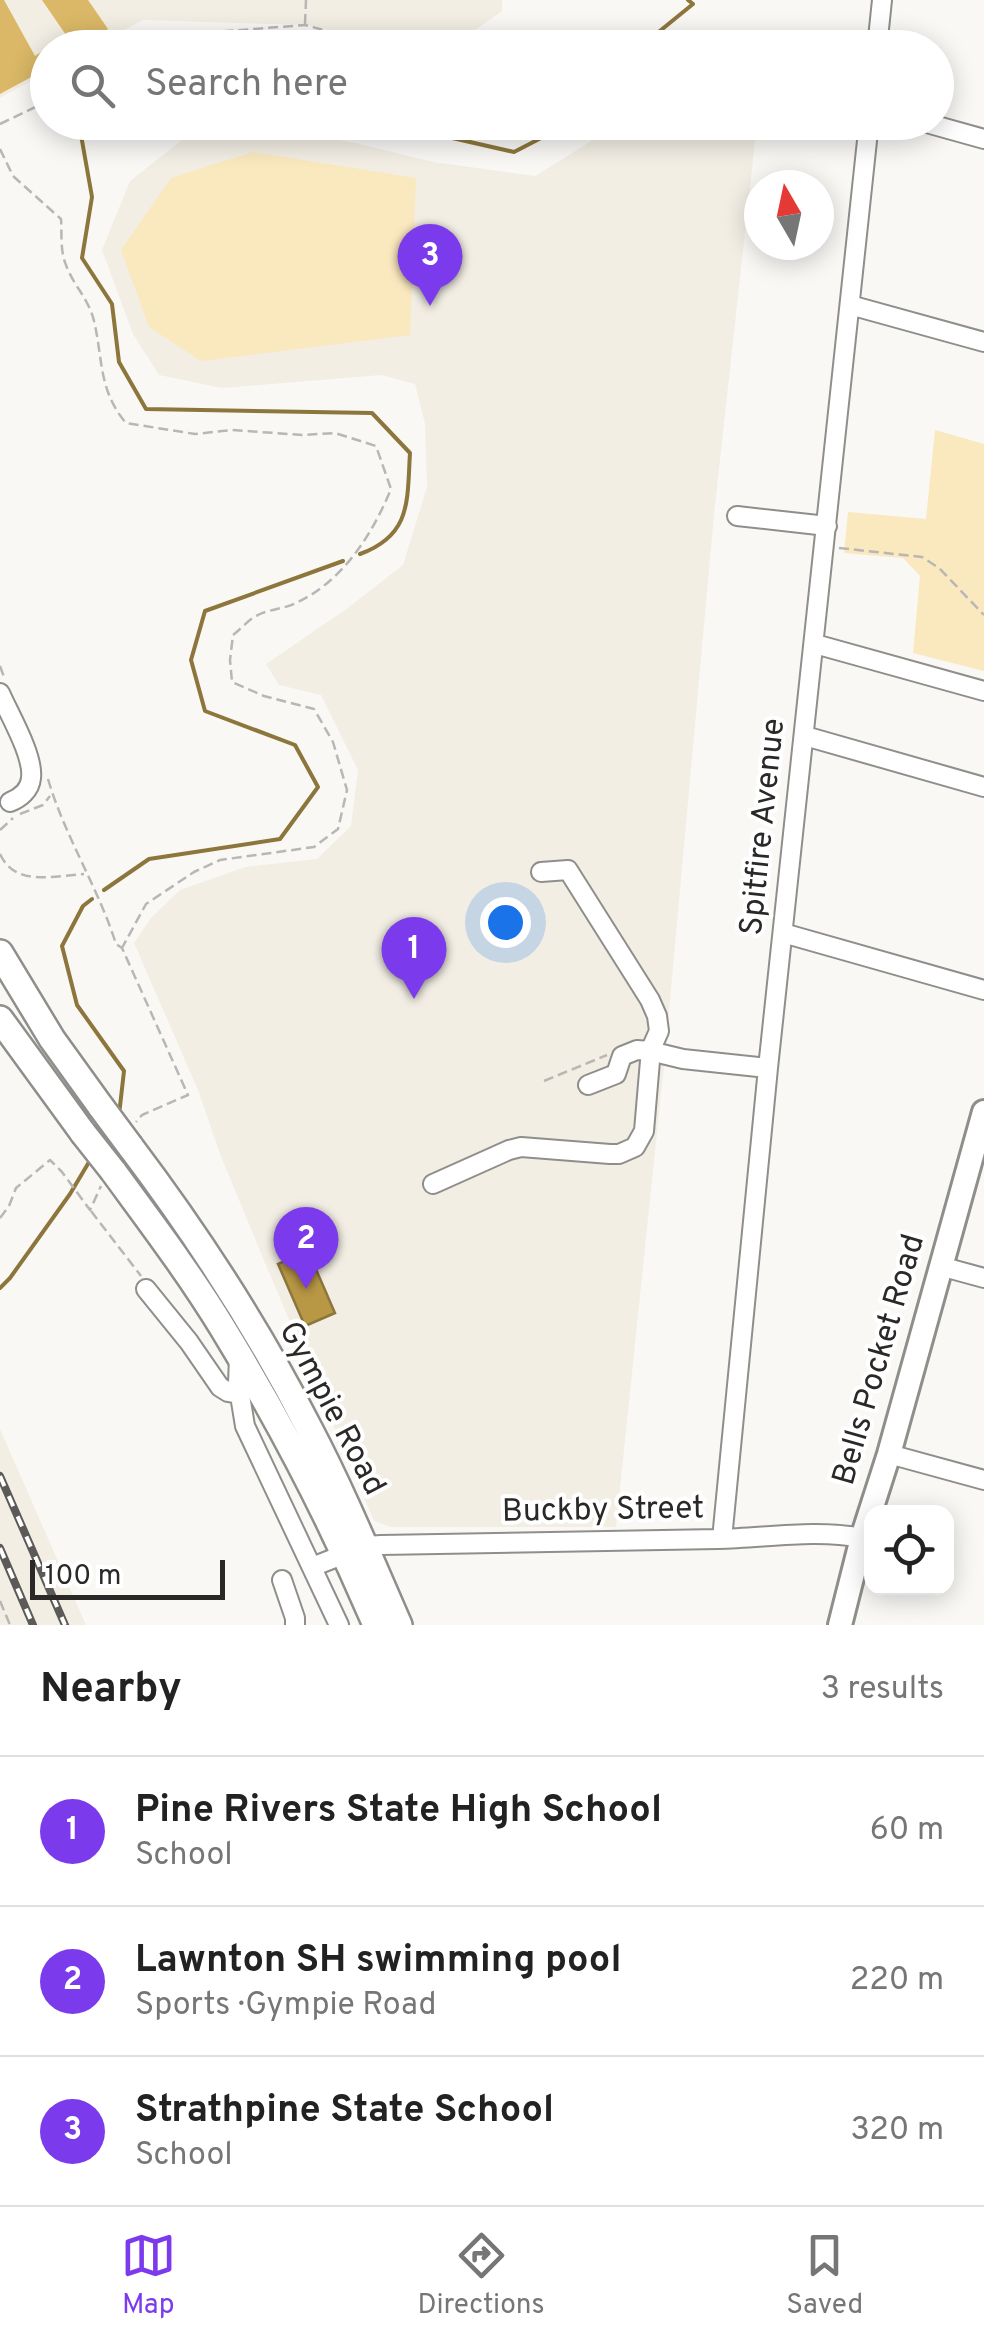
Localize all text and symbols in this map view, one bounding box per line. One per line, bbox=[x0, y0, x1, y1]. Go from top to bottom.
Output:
search box bbox=[30, 30, 954, 140]
icon: search bbox=[65, 58, 120, 113]
text: Search here bbox=[145, 61, 348, 110]
north arrow bbox=[744, 170, 834, 260]
pin: 3 bbox=[398, 224, 462, 306]
street label: Spitfire Avenue bbox=[733, 716, 795, 938]
your location bbox=[480, 897, 531, 948]
pin: 1 bbox=[382, 916, 446, 999]
pin: 2 bbox=[274, 1206, 338, 1289]
street label: Bells Pocket Road bbox=[825, 1230, 935, 1490]
street label: Gympie Road bbox=[268, 1315, 394, 1503]
street label: Buckby Street bbox=[502, 1489, 704, 1533]
map controls bbox=[864, 1505, 954, 1595]
button: locate bbox=[864, 1505, 954, 1595]
scale bar bbox=[30, 1555, 225, 1600]
text: 100 m bbox=[45, 1559, 121, 1595]
text: Nearby bbox=[40, 1664, 182, 1717]
text: 3 results bbox=[821, 1670, 944, 1710]
text: Pine Rivers State High School bbox=[135, 1787, 662, 1836]
text: 1 bbox=[66, 1811, 79, 1851]
text: 60 m bbox=[870, 1811, 944, 1851]
text: School bbox=[135, 1836, 233, 1876]
text: Lawnton SH swimming pool bbox=[135, 1937, 621, 1986]
text: 2 bbox=[63, 1961, 82, 2001]
text: 220 m bbox=[850, 1961, 944, 2001]
text: Sports · Gympie Road bbox=[135, 1986, 436, 2026]
text: Strathpine State School bbox=[135, 2087, 554, 2136]
text: 3 bbox=[63, 2111, 82, 2151]
text: 320 m bbox=[851, 2111, 944, 2151]
text: School bbox=[135, 2136, 233, 2176]
tab: Map bbox=[121, 2228, 176, 2324]
tab: Directions bbox=[417, 2228, 545, 2324]
tab: Saved bbox=[786, 2228, 863, 2324]

